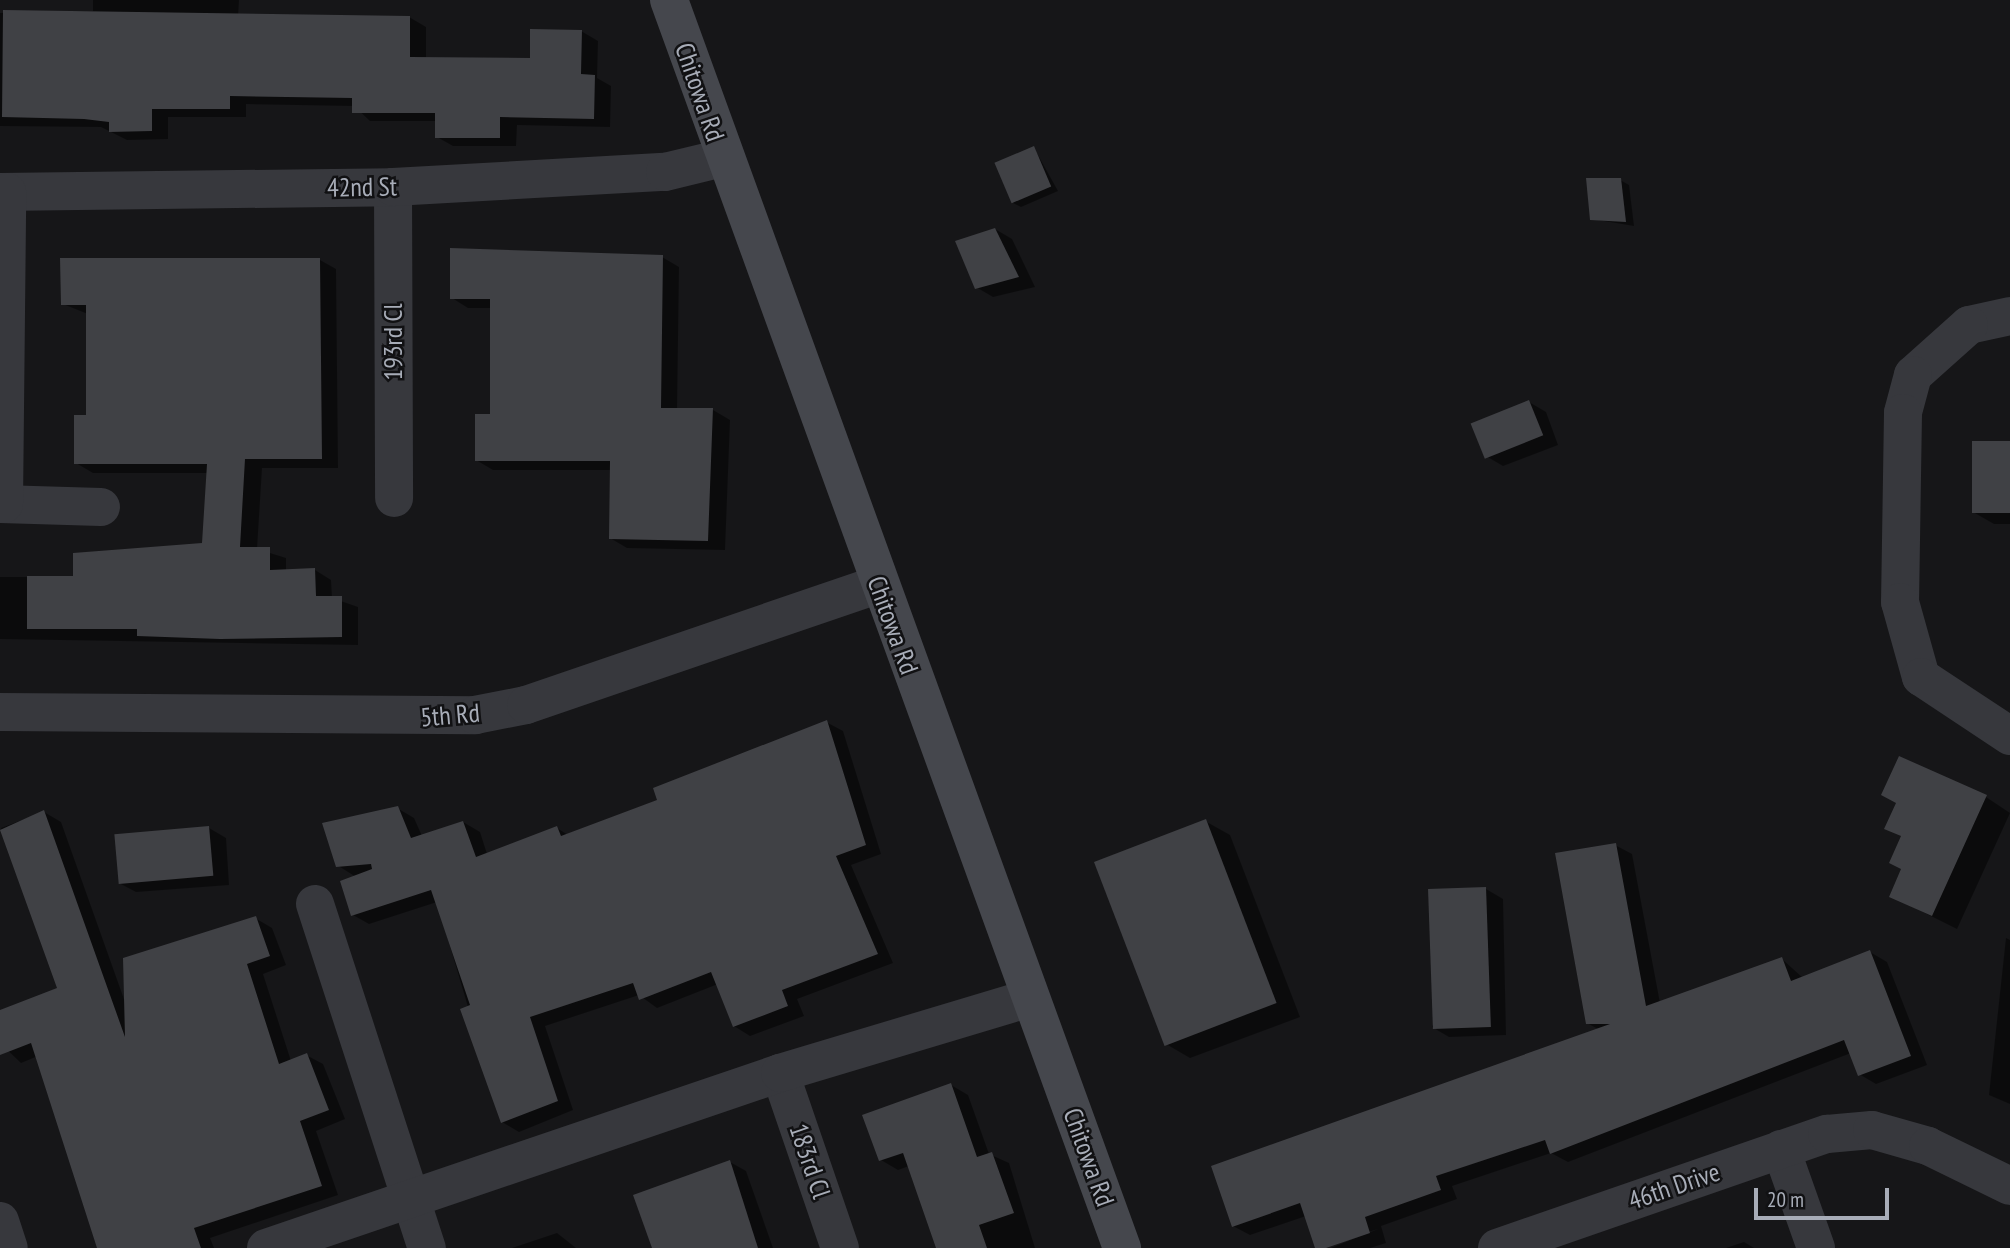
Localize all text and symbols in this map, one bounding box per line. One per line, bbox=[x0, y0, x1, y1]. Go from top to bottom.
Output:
street label: Chitowa Rd bbox=[669, 39, 731, 145]
street label: 42nd St bbox=[327, 171, 397, 203]
street label: 193rd Cl bbox=[377, 304, 409, 380]
street label: Chitowa Rd bbox=[861, 572, 925, 678]
street label: 5th Rd bbox=[419, 697, 481, 733]
street label: Chitowa Rd bbox=[1057, 1104, 1121, 1210]
street label: 183rd Cl bbox=[783, 1120, 837, 1202]
street label: 46th Drive bbox=[1624, 1156, 1724, 1216]
scale bar bbox=[1758, 1174, 1893, 1218]
text: 20 m bbox=[1767, 1186, 1804, 1213]

